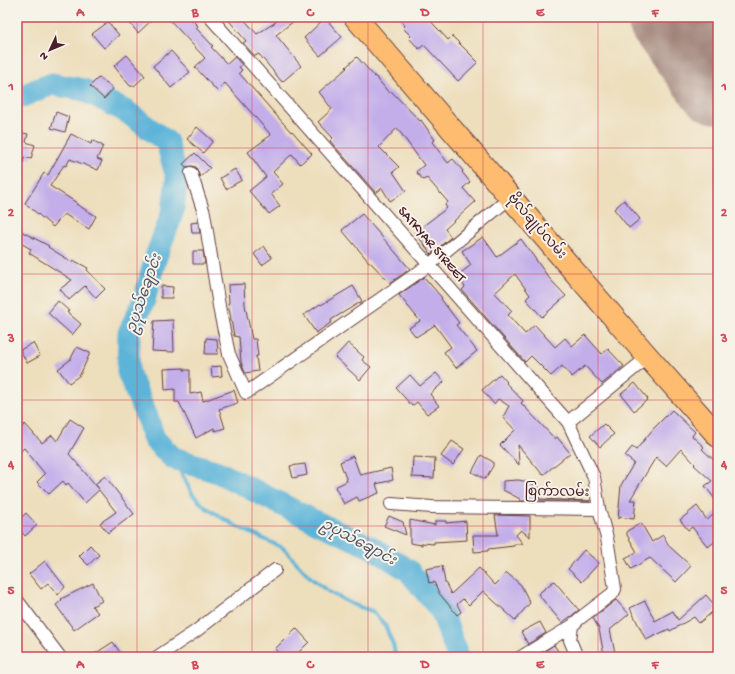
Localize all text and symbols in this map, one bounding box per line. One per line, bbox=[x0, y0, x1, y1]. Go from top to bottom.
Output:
text: A bbox=[75, 6, 85, 21]
text: B bbox=[191, 6, 200, 21]
text: C bbox=[305, 6, 315, 21]
text: D bbox=[420, 6, 430, 21]
text: E bbox=[536, 6, 545, 21]
text: F bbox=[651, 6, 660, 21]
north arrow bbox=[30, 30, 70, 70]
text: N bbox=[37, 49, 51, 62]
text: 1 bbox=[7, 80, 14, 95]
text: 1 bbox=[720, 80, 727, 95]
street label: ဗိုလ်ချုပ်လမ်း bbox=[502, 188, 572, 264]
street label: SATKYAR STREET bbox=[393, 203, 469, 287]
text: 2 bbox=[8, 206, 15, 221]
text: 2 bbox=[721, 206, 728, 221]
water label: ဥပုသ်ချောင်း bbox=[119, 250, 168, 336]
text: 3 bbox=[7, 332, 15, 347]
text: 3 bbox=[720, 332, 728, 347]
text: 4 bbox=[7, 458, 15, 473]
text: 4 bbox=[720, 458, 728, 473]
street label: စြက်ာလမ်း bbox=[524, 480, 590, 503]
water label: ဥပုသ်ချောင်း bbox=[317, 512, 401, 571]
text: 5 bbox=[8, 584, 15, 599]
text: 5 bbox=[721, 584, 728, 599]
text: A bbox=[75, 658, 85, 673]
text: B bbox=[191, 658, 200, 673]
text: C bbox=[305, 658, 315, 673]
text: D bbox=[420, 658, 430, 673]
text: E bbox=[536, 658, 545, 673]
text: F bbox=[651, 658, 660, 673]

